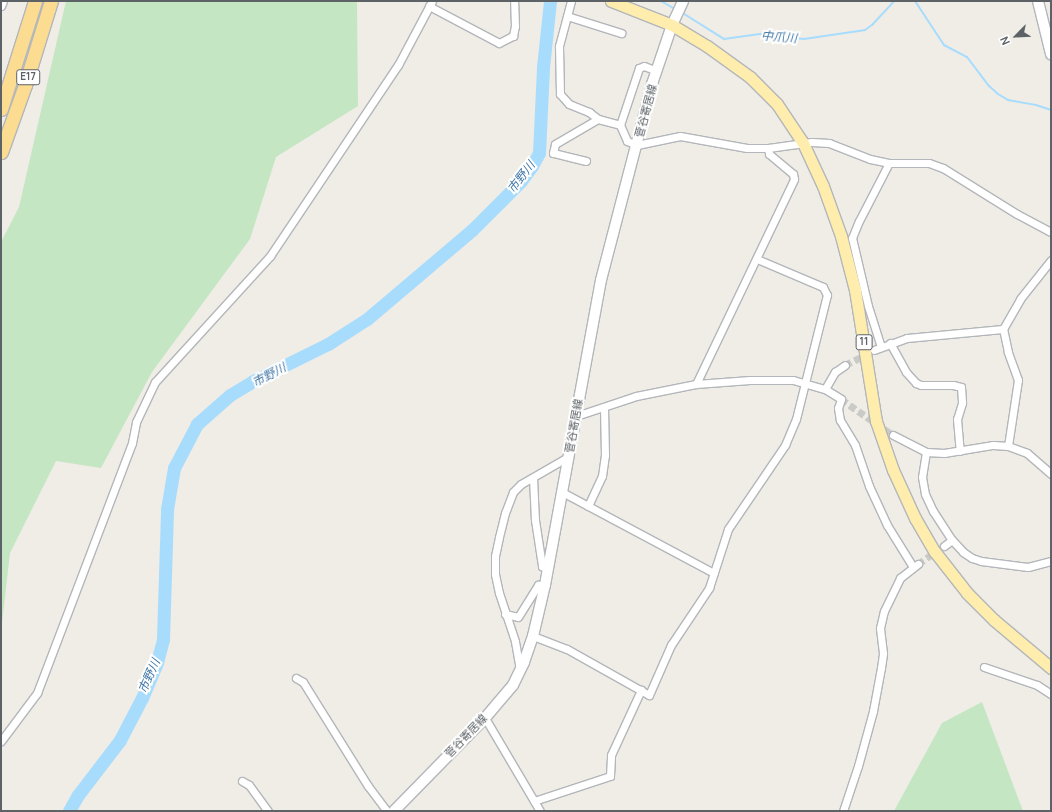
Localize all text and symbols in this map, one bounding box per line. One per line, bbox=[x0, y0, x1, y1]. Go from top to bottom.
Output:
north arrow bbox=[996, 16, 1036, 56]
water label: 中爪川 bbox=[760, 28, 798, 46]
text: N bbox=[996, 34, 1013, 48]
road number: E17 bbox=[16, 69, 40, 85]
street label: 菅谷寄居線 bbox=[633, 83, 659, 139]
water label: 市野川 bbox=[504, 158, 538, 196]
road number: 11 bbox=[855, 334, 873, 350]
water label: 市野川 bbox=[250, 360, 288, 390]
street label: 菅谷寄居線 bbox=[563, 398, 585, 454]
water label: 市野川 bbox=[135, 657, 163, 695]
street label: 菅谷寄居線 bbox=[442, 712, 490, 760]

